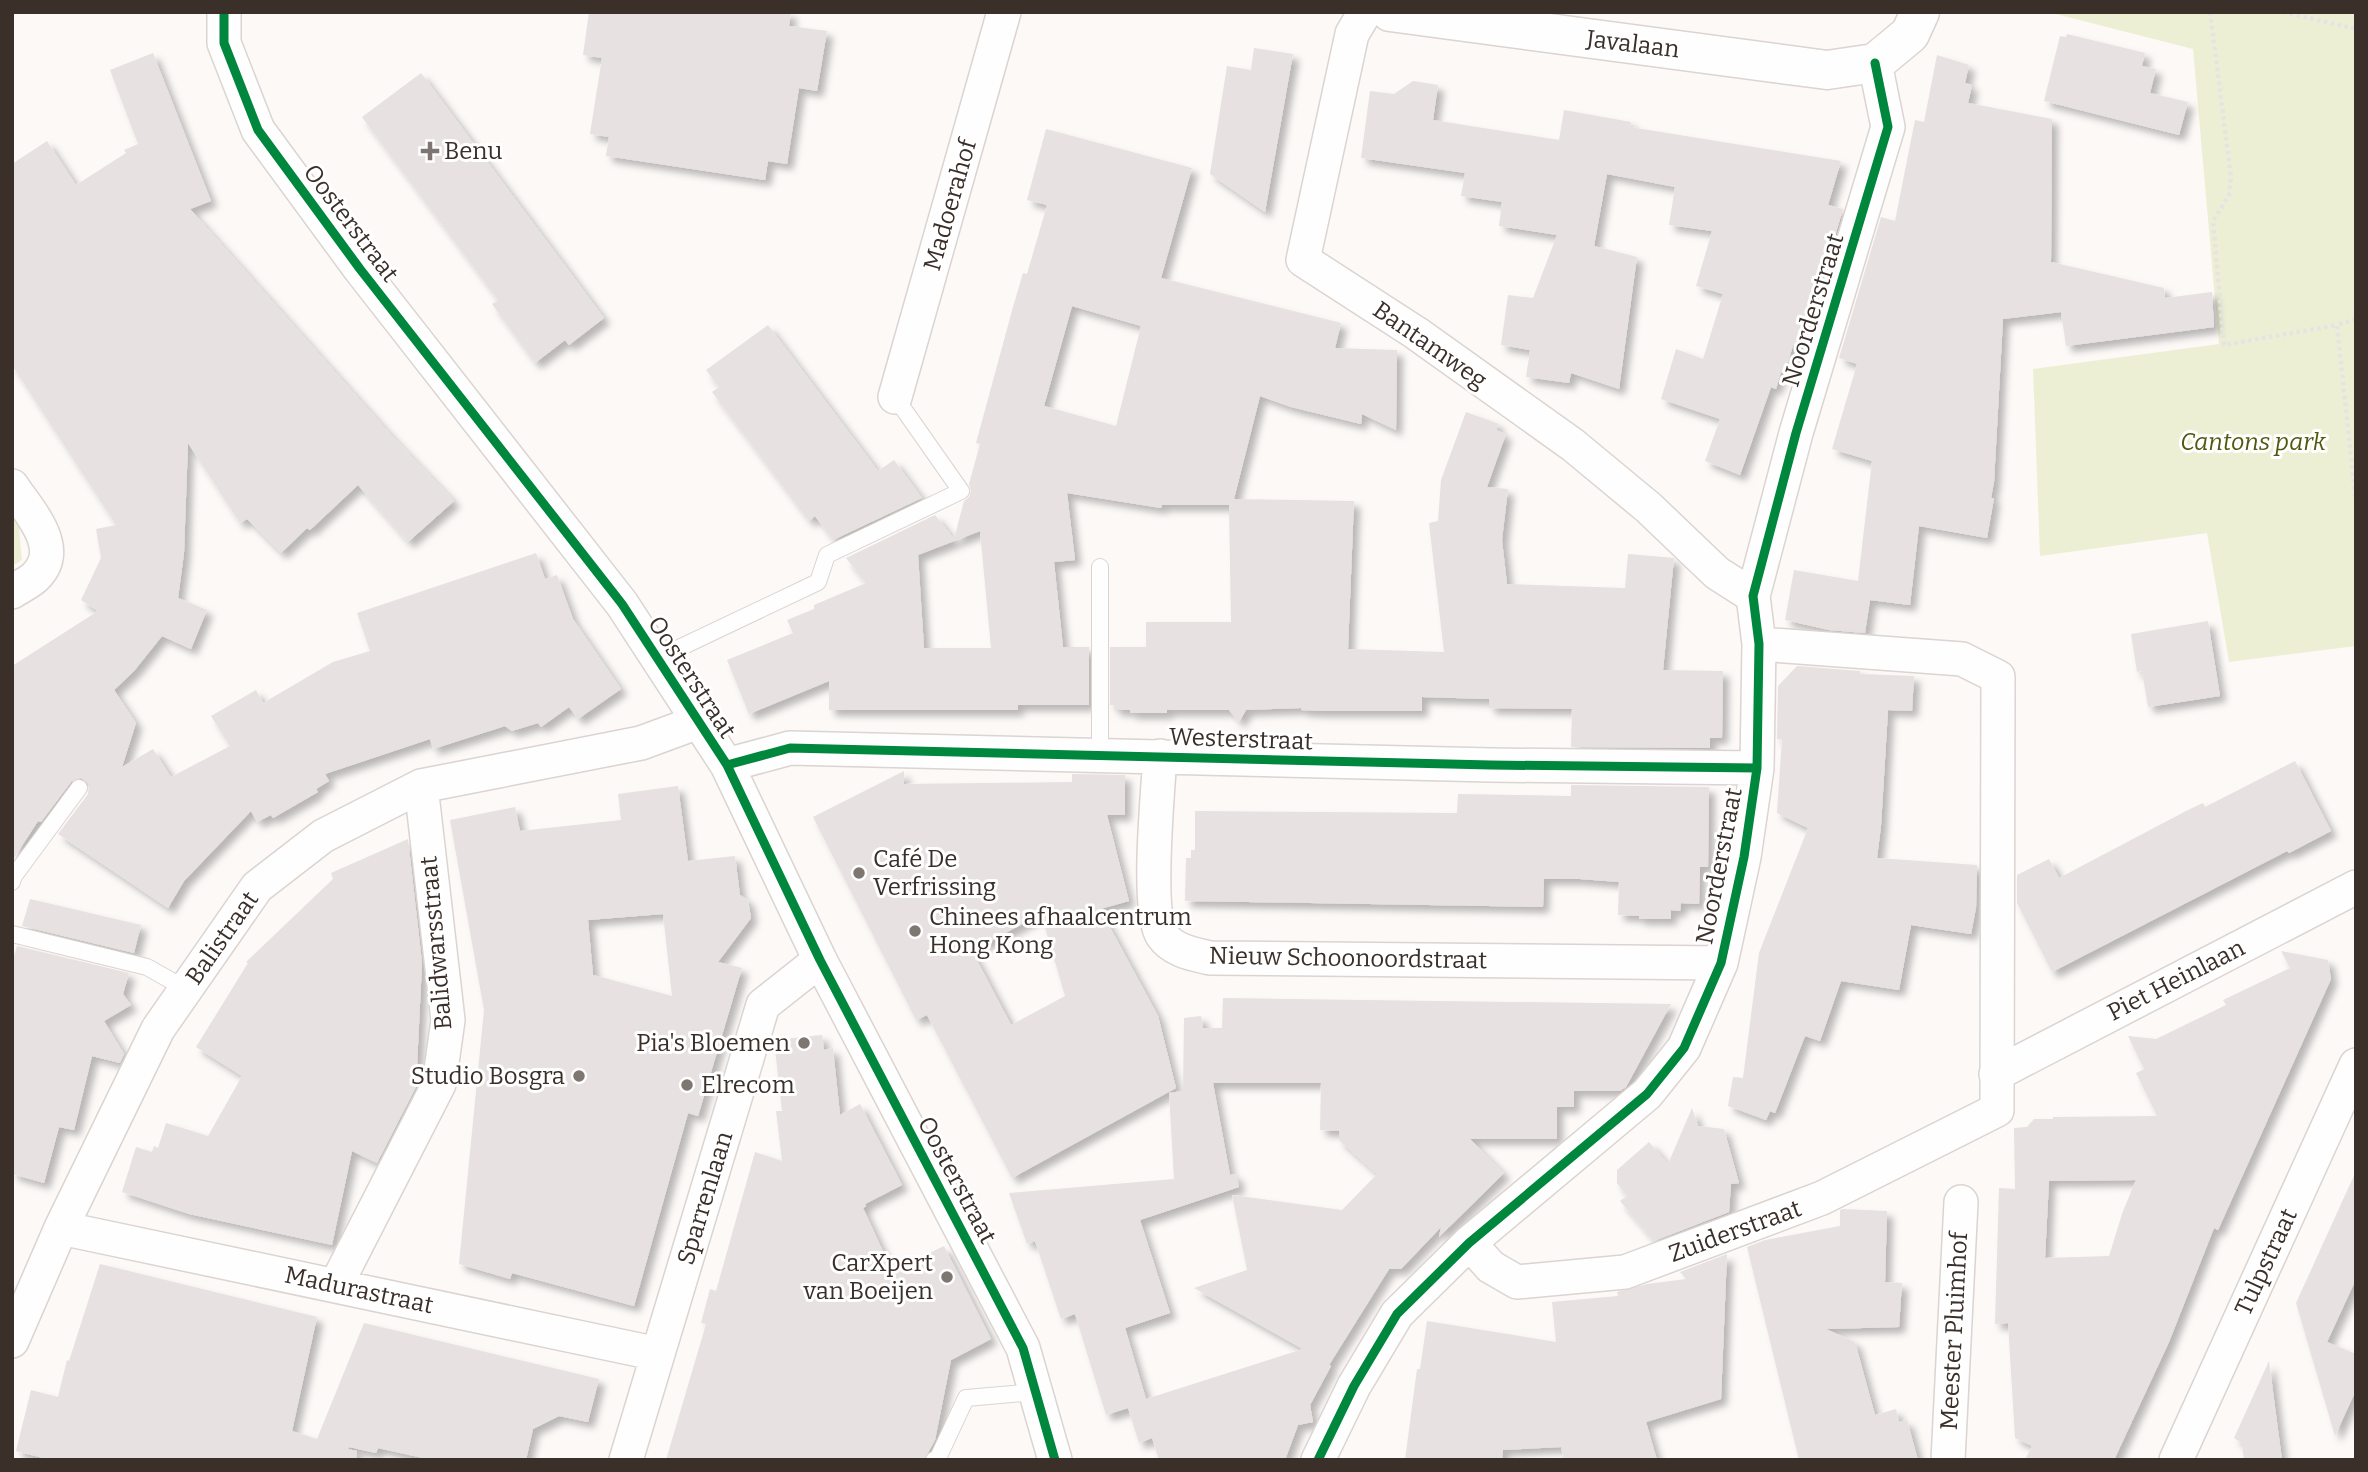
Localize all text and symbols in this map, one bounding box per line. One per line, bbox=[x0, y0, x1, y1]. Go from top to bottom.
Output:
street label: Javalaan bbox=[1584, 24, 1681, 64]
street label: Madoerahof bbox=[918, 135, 983, 274]
place label: Benu bbox=[444, 137, 503, 165]
marker: Benu bbox=[422, 143, 438, 159]
street label: Oosterstraat bbox=[298, 159, 404, 287]
street label: Noorderstraat bbox=[1776, 230, 1850, 390]
street label: Bantamweg bbox=[1368, 296, 1492, 394]
park label: Cantons park bbox=[2180, 428, 2327, 456]
street label: Oosterstraat bbox=[642, 611, 742, 743]
street label: Westerstraat bbox=[1168, 722, 1314, 756]
street label: Noorderstraat bbox=[1690, 785, 1748, 947]
place label: Café De Verfrissing bbox=[873, 845, 996, 901]
street label: Balidwarsstraat bbox=[414, 855, 458, 1031]
marker: Café De Verfrissing bbox=[851, 865, 867, 881]
street label: Balistraat bbox=[180, 886, 264, 990]
place label: Chinees afhaalcentrum Hong Kong bbox=[929, 903, 1192, 959]
marker: Chinees afhaalcentrum Hong Kong bbox=[907, 923, 923, 939]
street label: Piet Heinlaan bbox=[2103, 933, 2249, 1027]
street label: Nieuw Schoonoordstraat bbox=[1209, 942, 1488, 974]
place label: Pia's Bloemen bbox=[636, 1029, 790, 1057]
marker: Pia's Bloemen bbox=[796, 1035, 812, 1051]
place label: Studio Bosgra bbox=[411, 1062, 565, 1090]
marker: Studio Bosgra bbox=[571, 1068, 587, 1084]
place label: Elrecom bbox=[701, 1071, 795, 1099]
marker: Elrecom bbox=[679, 1077, 695, 1093]
street label: Oosterstraat bbox=[912, 1112, 1002, 1249]
street label: Sparrenlaan bbox=[671, 1128, 739, 1268]
street label: Zuiderstraat bbox=[1665, 1194, 1805, 1268]
street label: Tulpstraat bbox=[2229, 1204, 2303, 1320]
street label: Meester Pluimhof bbox=[1935, 1230, 1973, 1431]
place label: CarXpert van Boeijen bbox=[803, 1249, 933, 1305]
street label: Madurastraat bbox=[282, 1261, 436, 1319]
marker: CarXpert van Boeijen bbox=[939, 1269, 955, 1285]

